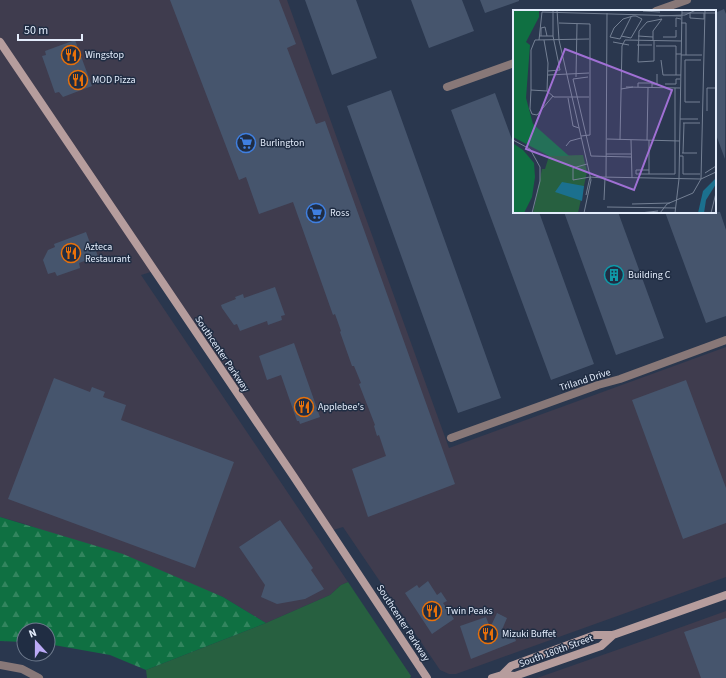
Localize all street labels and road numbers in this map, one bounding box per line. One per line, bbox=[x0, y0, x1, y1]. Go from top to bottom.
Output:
street label: Southcenter Parkway bbox=[191, 313, 253, 395]
street label: Triland Drive bbox=[558, 365, 612, 395]
street label: Southcenter Parkway bbox=[373, 582, 433, 664]
street label: South 180th Street bbox=[517, 631, 596, 671]

